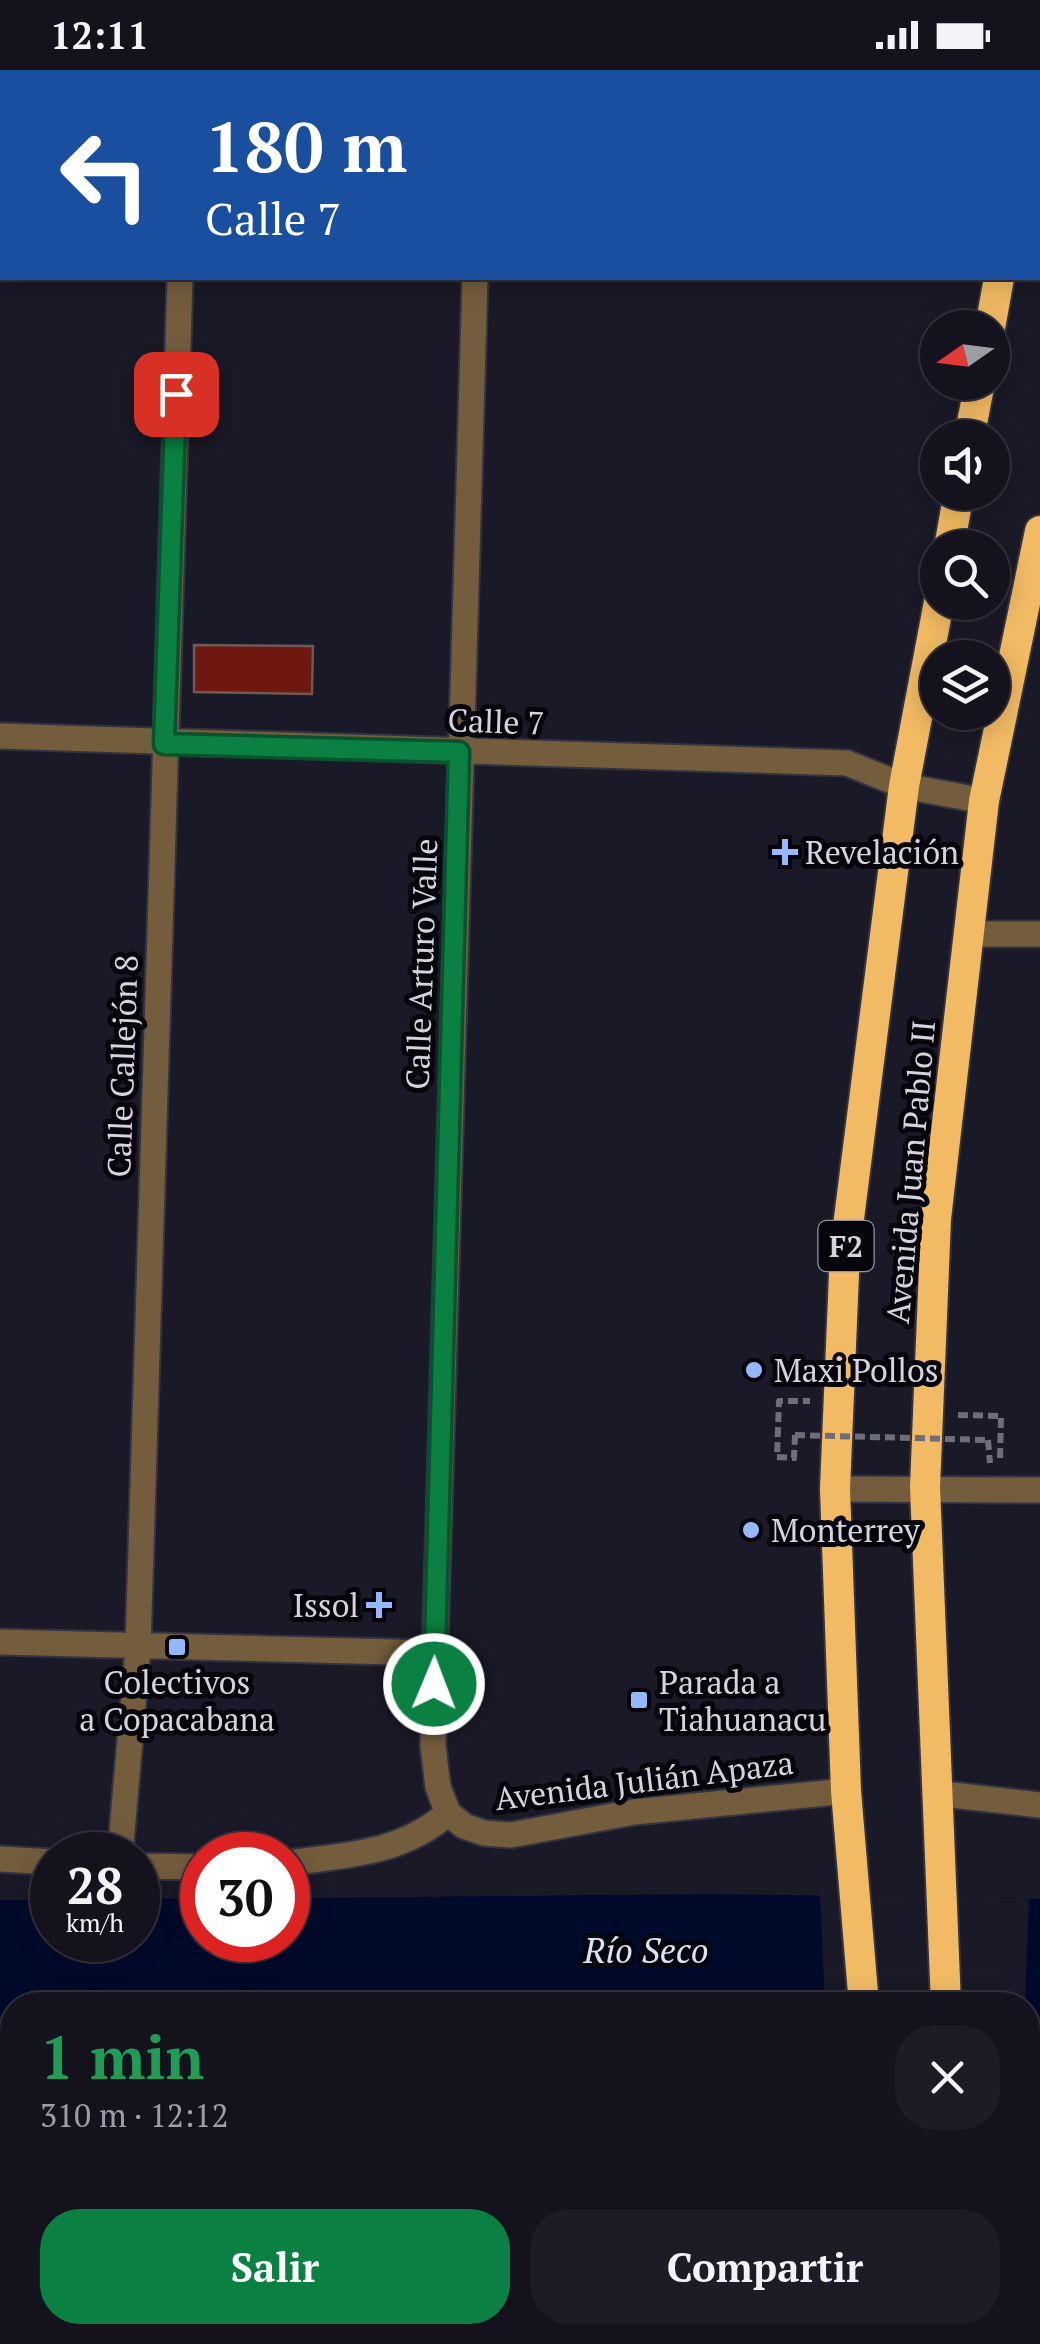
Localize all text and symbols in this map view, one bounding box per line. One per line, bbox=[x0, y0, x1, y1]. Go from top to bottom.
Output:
text: 12:11 bbox=[50, 10, 149, 60]
text: 180 m bbox=[205, 99, 407, 192]
icon: left bbox=[40, 110, 170, 240]
text: Calle 7 bbox=[205, 188, 341, 248]
north arrow bbox=[920, 310, 1010, 400]
map controls bbox=[920, 310, 1010, 730]
pin bbox=[134, 352, 219, 437]
icon: arrive bbox=[149, 367, 204, 422]
button: sound bbox=[920, 420, 1010, 510]
button: search bbox=[920, 530, 1010, 620]
button: layers bbox=[920, 640, 1010, 730]
street label: Calle 7 bbox=[447, 698, 545, 744]
place label: Revelación bbox=[805, 831, 959, 873]
street label: Calle Arturo Valle bbox=[396, 838, 446, 1090]
marker: Revelación bbox=[774, 841, 796, 863]
street label: Calle Callejón 8 bbox=[97, 954, 147, 1178]
street label: Avenida Juan Pablo II bbox=[876, 1019, 944, 1325]
road number: F2 bbox=[818, 1221, 874, 1271]
place label: Maxi Pollos bbox=[774, 1349, 939, 1391]
marker: Maxi Pollos bbox=[743, 1359, 765, 1381]
place label: Monterrey bbox=[771, 1509, 921, 1551]
marker: Monterrey bbox=[740, 1519, 762, 1541]
place label: Issol bbox=[293, 1584, 359, 1626]
marker: Issol bbox=[368, 1594, 390, 1616]
position arrow bbox=[382, 1632, 486, 1736]
marker: Colectivos a Copacabana bbox=[166, 1636, 188, 1658]
place label: Colectivos a Copacabana bbox=[79, 1661, 275, 1740]
place label: Parada a Tiahuanacu bbox=[659, 1661, 826, 1740]
marker: Parada a Tiahuanacu bbox=[628, 1689, 650, 1711]
street label: Avenida Julián Apaza bbox=[492, 1741, 796, 1819]
speed limit sign: 30 bbox=[180, 1832, 310, 1962]
text: 28 bbox=[67, 1852, 123, 1918]
text: km/h bbox=[66, 1906, 124, 1939]
water label: Río Seco bbox=[582, 1927, 709, 1973]
text: 1 min bbox=[40, 2017, 204, 2096]
button: close bbox=[895, 2025, 1000, 2130]
text: 310 m · 12:12 bbox=[40, 2094, 228, 2136]
button: Salir bbox=[40, 2209, 510, 2324]
button: Compartir bbox=[530, 2209, 1000, 2324]

